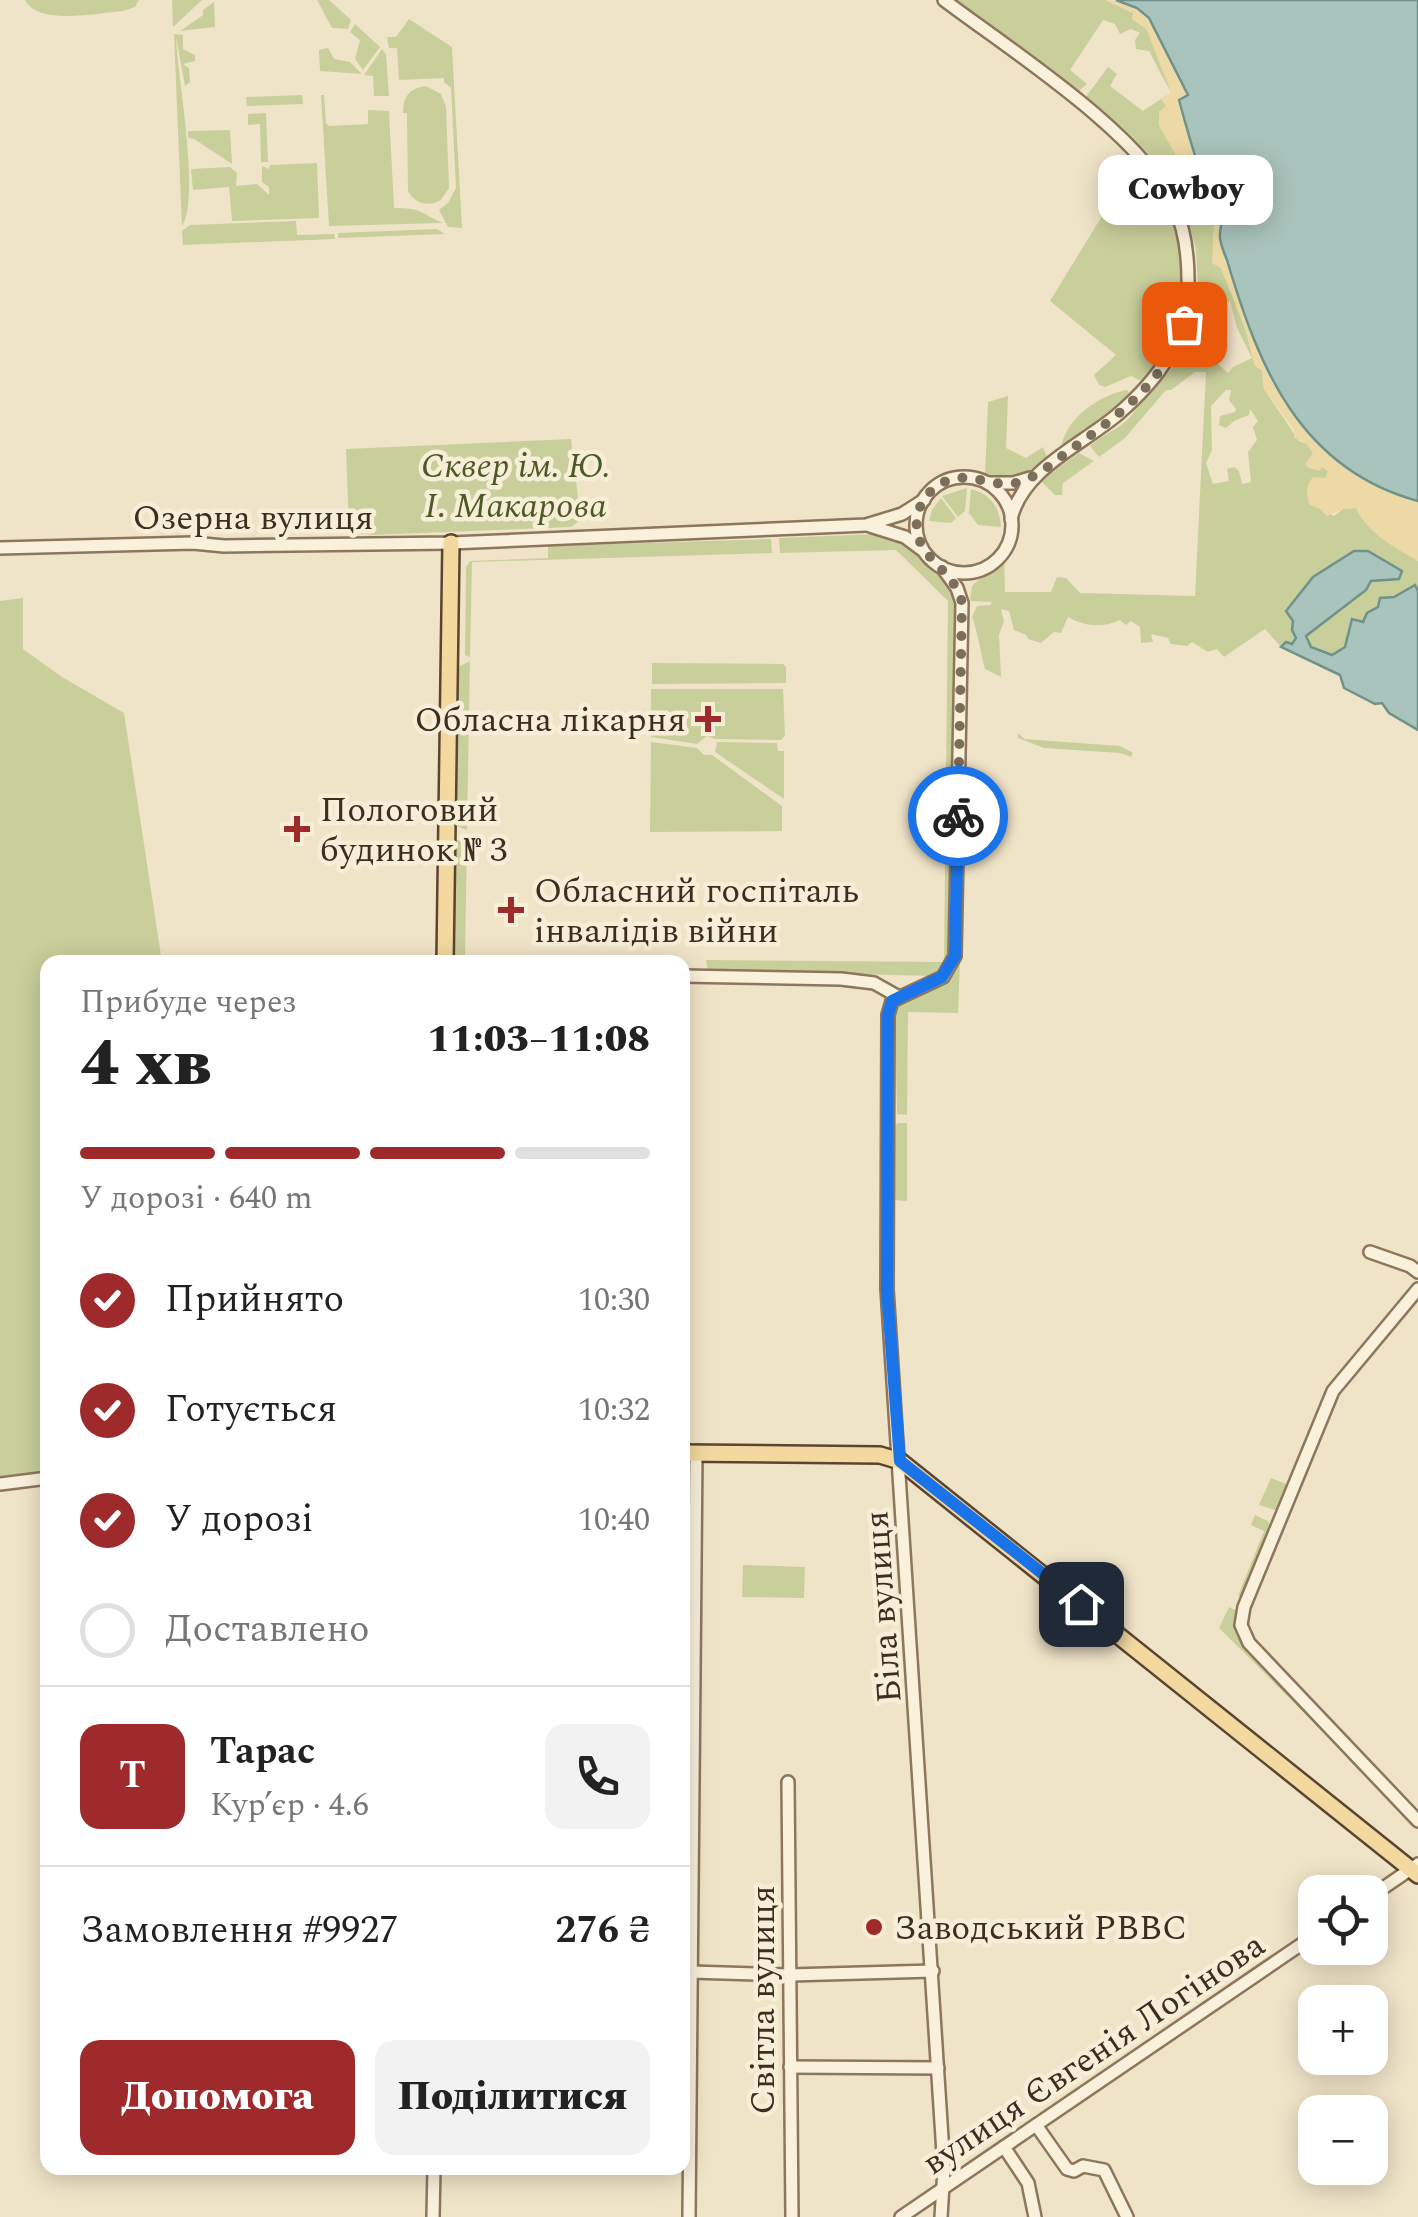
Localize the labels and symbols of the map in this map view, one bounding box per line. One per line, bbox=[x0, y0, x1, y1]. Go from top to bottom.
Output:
callout: Cowboy bbox=[1096, 154, 1272, 224]
pin bbox=[1142, 282, 1227, 367]
park label: Сквер ім. Ю. І. Макарова bbox=[421, 440, 611, 533]
street label: Озерна вулиця bbox=[133, 492, 373, 545]
place label: Обласна лікарня bbox=[414, 694, 686, 747]
marker: Обласна лікарня bbox=[695, 706, 721, 732]
courier bbox=[908, 766, 1008, 866]
place label: Пологовий будинок № 3 bbox=[320, 784, 507, 877]
marker: Пологовий будинок № 3 bbox=[284, 816, 310, 842]
place label: Обласний госпіталь інвалідів війни bbox=[534, 865, 859, 958]
marker: Обласний госпіталь інвалідів війни bbox=[498, 897, 524, 923]
street label: Біла вулиця bbox=[850, 1509, 917, 1705]
pin bbox=[1039, 1562, 1124, 1647]
street label: Світла вулиця bbox=[737, 1885, 790, 2115]
place label: Заводський РВВС bbox=[894, 1902, 1188, 1955]
marker: Заводський РВВС bbox=[863, 1916, 885, 1938]
street label: вулиця Євгенія Логінова bbox=[912, 1919, 1276, 2189]

